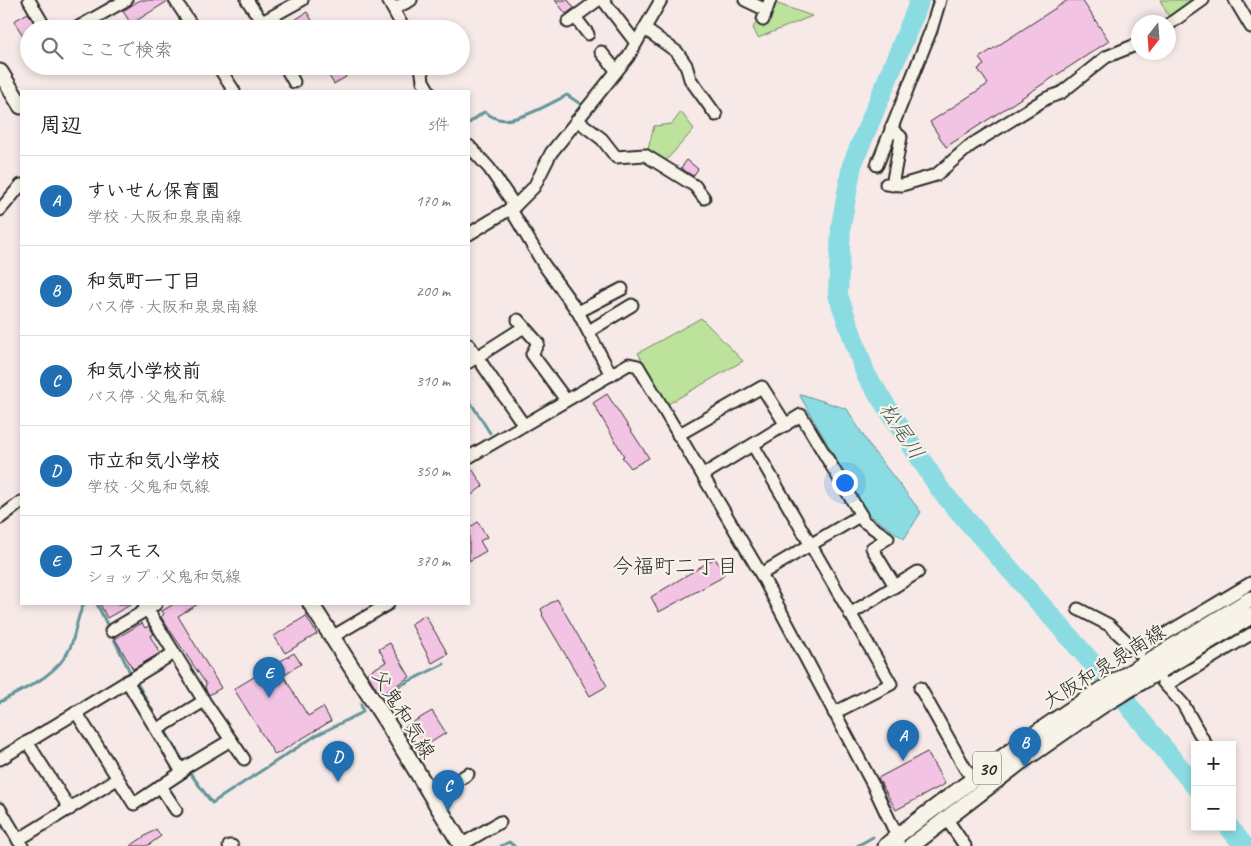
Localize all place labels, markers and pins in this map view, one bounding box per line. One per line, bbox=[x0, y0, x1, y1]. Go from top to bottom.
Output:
pin: E bbox=[253, 657, 285, 698]
pin: A bbox=[887, 720, 919, 761]
pin: B bbox=[1009, 727, 1041, 768]
pin: D bbox=[322, 741, 354, 782]
pin: C bbox=[432, 770, 464, 811]

